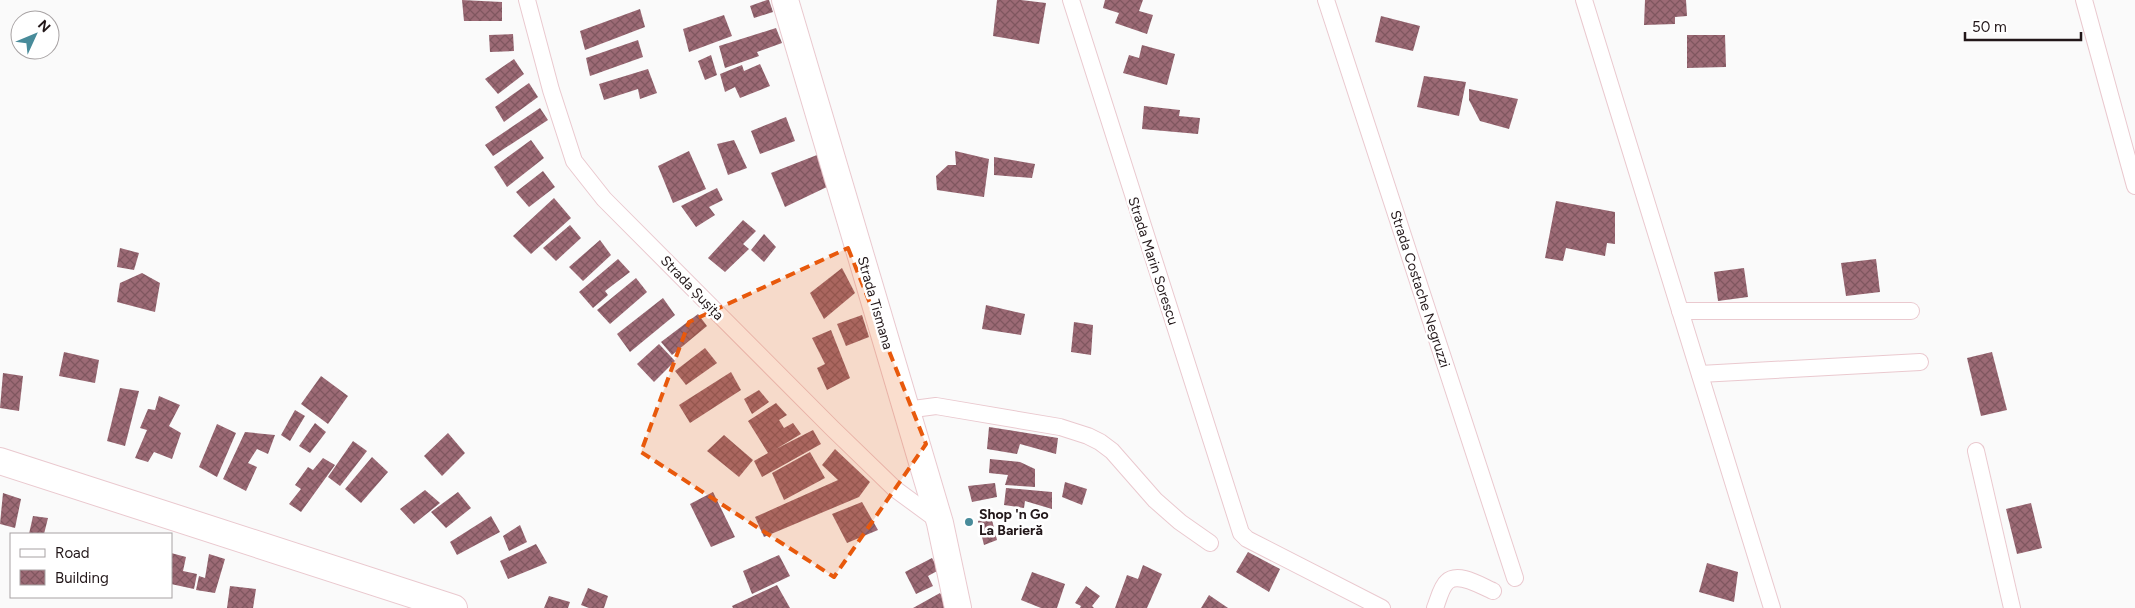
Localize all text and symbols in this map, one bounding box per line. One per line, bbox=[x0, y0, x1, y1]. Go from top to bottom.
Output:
north arrow bbox=[10, 10, 60, 60]
scale bar bbox=[1965, 10, 2081, 42]
text: N bbox=[34, 17, 54, 36]
text: 50 m bbox=[1972, 18, 2007, 36]
street label: Strada Marin Sorescu bbox=[1124, 195, 1182, 327]
street label: Strada Costache Negruzzi bbox=[1387, 208, 1453, 370]
street label: Strada Șușița bbox=[657, 252, 727, 324]
street label: Strada Tismana bbox=[854, 254, 896, 352]
place label: Shop 'n Go La Barieră bbox=[979, 506, 1049, 539]
marker: Shop 'n Go La Barieră bbox=[963, 516, 975, 528]
legend bbox=[10, 533, 172, 598]
text: Road bbox=[55, 544, 90, 562]
text: Building bbox=[55, 569, 109, 587]

